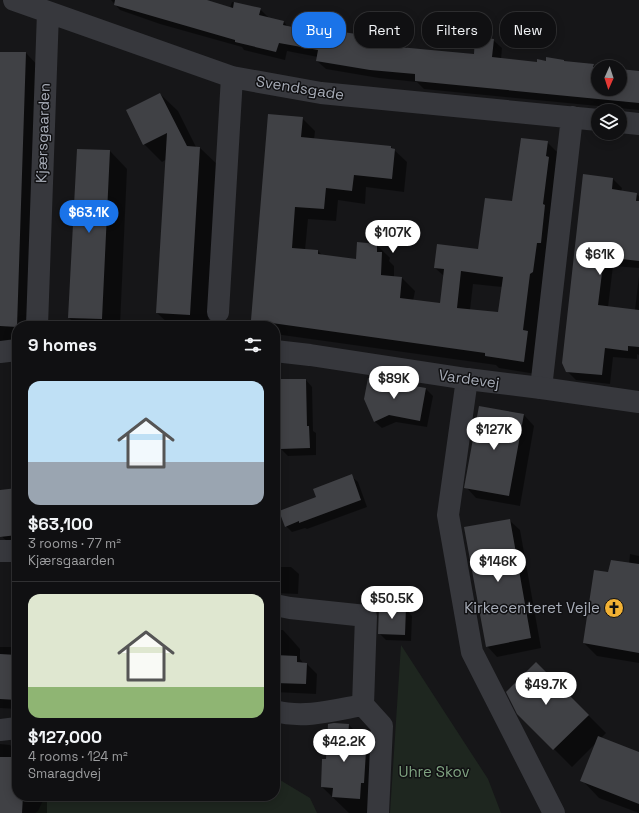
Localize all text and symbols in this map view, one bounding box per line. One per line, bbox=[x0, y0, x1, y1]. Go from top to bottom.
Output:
chip: Buy bbox=[292, 12, 346, 48]
chip: Rent bbox=[354, 12, 414, 48]
chip: Filters bbox=[422, 12, 492, 48]
chip: New bbox=[500, 12, 556, 48]
north arrow bbox=[591, 60, 627, 96]
map controls bbox=[591, 60, 627, 140]
street label: Svendsgade bbox=[255, 71, 346, 104]
street label: Kjærsgaarden bbox=[31, 83, 54, 183]
button: layers bbox=[591, 104, 627, 140]
pin: $63.1K bbox=[56, 200, 122, 234]
text: $63.1K bbox=[68, 204, 110, 221]
pin: $107K bbox=[365, 220, 421, 254]
text: $107K bbox=[374, 224, 412, 241]
pin: $61K bbox=[576, 242, 624, 276]
text: $61K bbox=[585, 246, 615, 263]
text: 9 homes bbox=[28, 334, 97, 356]
icon: filters bbox=[242, 334, 264, 356]
street label: Vardevej bbox=[437, 365, 501, 392]
pin: $89K bbox=[370, 366, 418, 400]
text: $89K bbox=[378, 370, 410, 387]
icon: home bbox=[110, 407, 182, 479]
pin: $127K bbox=[466, 417, 522, 451]
text: $127K bbox=[476, 421, 512, 438]
text: $63,100 bbox=[28, 513, 93, 535]
text: 3 rooms · 77 m² bbox=[28, 535, 121, 552]
pin: $146K bbox=[470, 549, 526, 583]
text: Kjærsgaarden bbox=[28, 552, 115, 569]
text: $146K bbox=[479, 553, 517, 570]
pin: $50.5K bbox=[359, 586, 425, 620]
text: $50.5K bbox=[370, 590, 414, 607]
church icon: Kirkecenteret Vejle bbox=[603, 597, 625, 619]
place label: Kirkecenteret Vejle bbox=[464, 598, 600, 617]
icon: home bbox=[110, 620, 182, 692]
pin: $49.7K bbox=[513, 672, 579, 706]
text: $49.7K bbox=[525, 676, 567, 693]
text: $127,000 bbox=[28, 726, 102, 748]
pin: $42.2K bbox=[311, 729, 377, 763]
text: $42.2K bbox=[322, 733, 366, 750]
text: 4 rooms · 124 m² bbox=[28, 748, 128, 765]
park label: Uhre Skov bbox=[398, 762, 470, 781]
text: Smaragdvej bbox=[28, 765, 101, 782]

